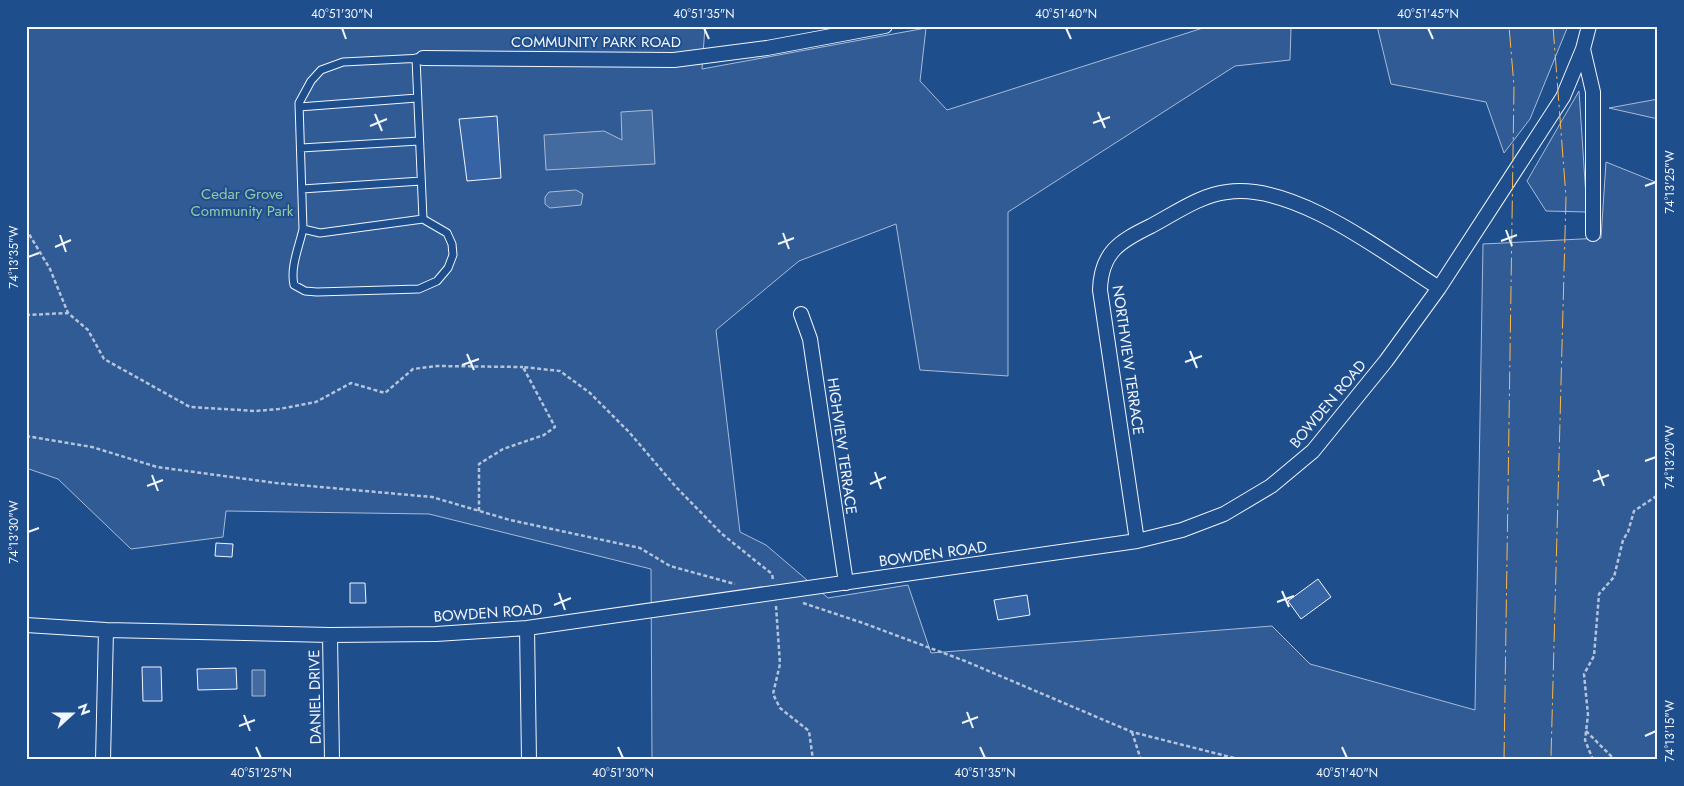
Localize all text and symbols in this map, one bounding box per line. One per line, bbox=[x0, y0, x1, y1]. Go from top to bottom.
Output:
text: 40°51'30"N bbox=[311, 5, 373, 23]
text: 40°51'35"N bbox=[673, 5, 735, 23]
text: 40°51'40"N bbox=[1035, 5, 1097, 23]
text: 40°51'45"N bbox=[1397, 5, 1459, 23]
street label: COMMUNITY PARK ROAD bbox=[511, 31, 681, 53]
text: 74°13'25"W bbox=[1661, 150, 1679, 214]
park label: Cedar Grove Community Park bbox=[191, 183, 294, 222]
text: 74°13'35"W bbox=[5, 225, 23, 288]
street label: NORTHVIEW TERRACE bbox=[1107, 284, 1149, 436]
street label: BOWDEN ROAD bbox=[1285, 355, 1371, 453]
street label: HIGHVIEW TERRACE bbox=[822, 376, 862, 516]
text: 74°13'20"W bbox=[1661, 425, 1679, 489]
text: 74°13'30"W bbox=[5, 500, 23, 564]
street label: BOWDEN ROAD bbox=[877, 536, 989, 572]
street label: BOWDEN ROAD bbox=[433, 598, 543, 628]
street label: DANIEL DRIVE bbox=[303, 649, 327, 745]
north arrow bbox=[48, 688, 98, 738]
text: 74°13'15"W bbox=[1661, 700, 1679, 762]
text: N bbox=[73, 701, 95, 718]
text: 40°51'25"N bbox=[230, 764, 292, 782]
text: 40°51'30"N bbox=[592, 764, 654, 782]
text: 40°51'35"N bbox=[954, 764, 1016, 782]
text: 40°51'40"N bbox=[1316, 764, 1378, 782]

